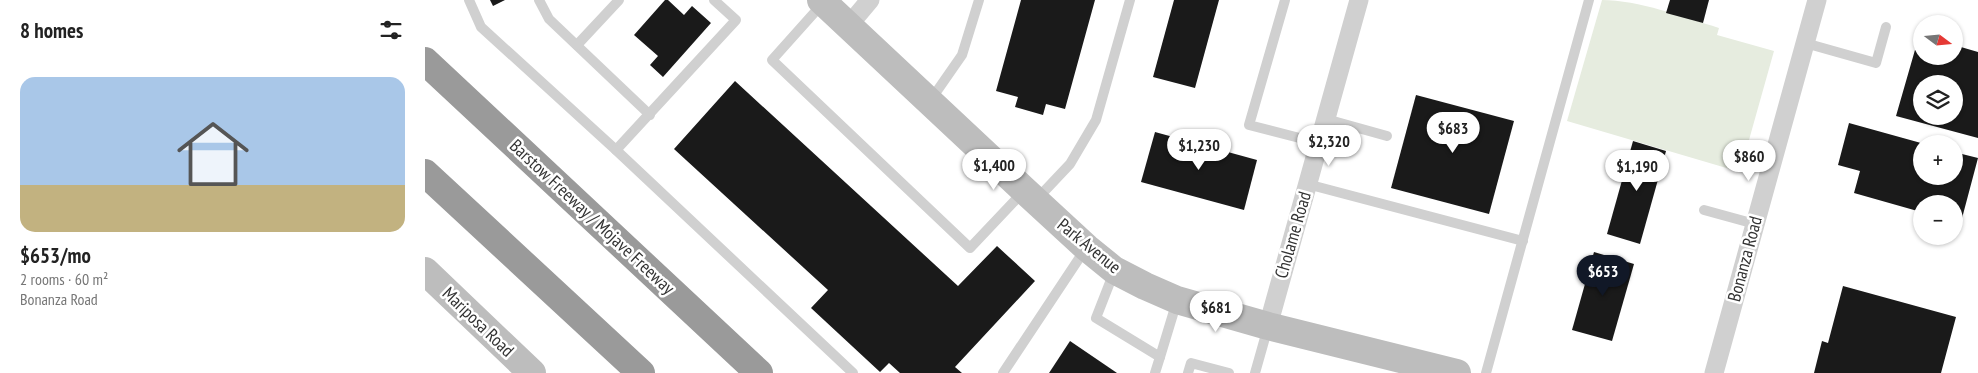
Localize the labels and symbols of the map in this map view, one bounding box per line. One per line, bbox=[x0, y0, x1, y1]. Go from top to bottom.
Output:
north arrow bbox=[1913, 15, 1963, 65]
pin: $683 bbox=[1423, 112, 1483, 154]
pin: $2,320 bbox=[1288, 124, 1370, 167]
pin: $1,230 bbox=[1158, 128, 1240, 171]
street label: Barstow Freeway / Mojave Freeway bbox=[505, 134, 680, 299]
pin: $860 bbox=[1719, 140, 1779, 182]
pin: $1,400 bbox=[953, 148, 1035, 191]
pin: $1,190 bbox=[1596, 150, 1678, 192]
street label: Cholame Road bbox=[1269, 189, 1316, 281]
street label: Park Avenue bbox=[1053, 213, 1126, 278]
street label: Bonanza Road bbox=[1722, 214, 1767, 304]
pin: $653 bbox=[1573, 254, 1633, 297]
street label: Mariposa Road bbox=[438, 282, 519, 361]
pin: $681 bbox=[1186, 290, 1246, 333]

